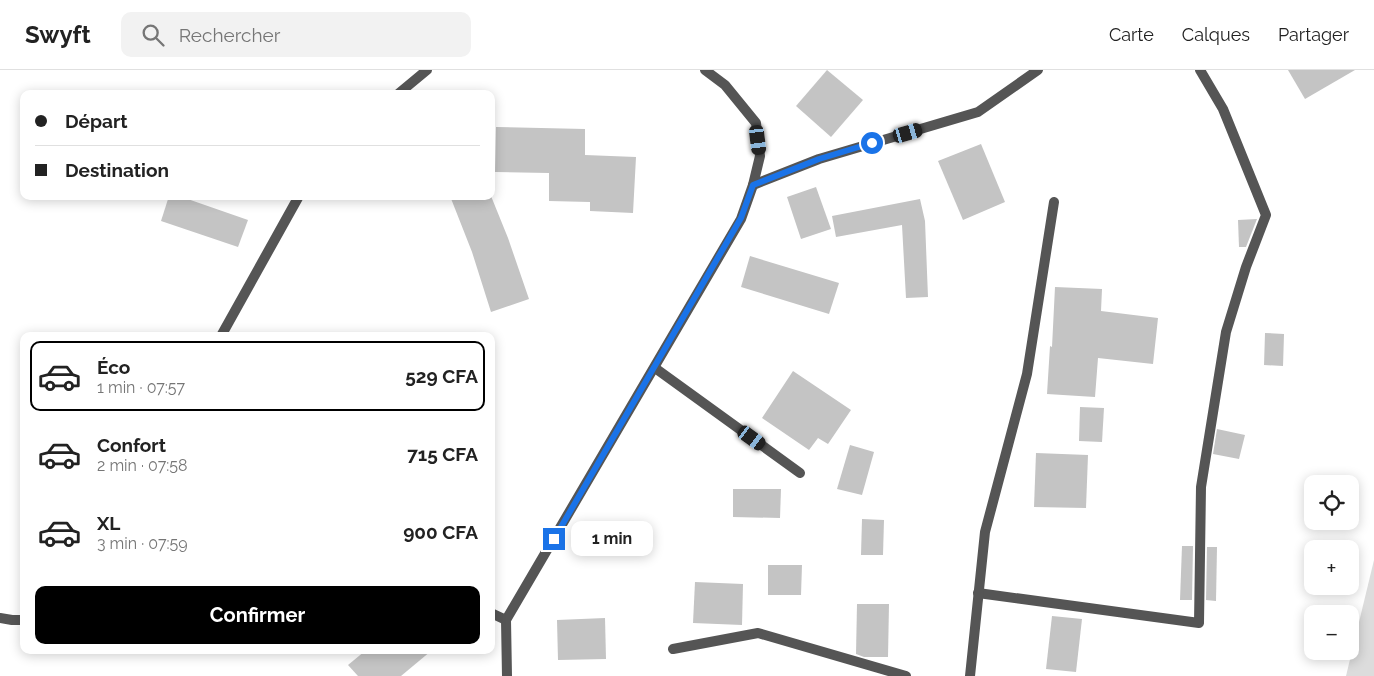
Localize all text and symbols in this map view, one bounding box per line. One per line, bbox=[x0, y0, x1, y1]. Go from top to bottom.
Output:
search box bbox=[121, 12, 471, 57]
text: Swyft bbox=[25, 20, 91, 49]
icon: search bbox=[139, 21, 167, 49]
text: Rechercher bbox=[179, 24, 280, 46]
text: Carte bbox=[1109, 24, 1154, 45]
text: Calques bbox=[1182, 24, 1250, 45]
text: Partager bbox=[1278, 24, 1349, 45]
text: Départ bbox=[65, 110, 128, 132]
car bbox=[891, 122, 924, 144]
car bbox=[748, 124, 767, 156]
route start bbox=[861, 132, 883, 154]
text: Destination bbox=[65, 159, 169, 181]
icon: car bbox=[37, 354, 82, 399]
text: Éco bbox=[97, 356, 130, 378]
text: 529 CFA bbox=[405, 365, 478, 387]
text: 1 min · 07:57 bbox=[97, 378, 185, 397]
car bbox=[735, 423, 768, 453]
icon: car bbox=[37, 432, 82, 477]
text: Confort bbox=[97, 434, 166, 456]
text: 715 CFA bbox=[407, 443, 478, 465]
text: 2 min · 07:58 bbox=[97, 456, 188, 475]
map controls bbox=[1304, 475, 1359, 660]
button: locate bbox=[1304, 475, 1359, 530]
icon: car bbox=[37, 510, 82, 555]
text: XL bbox=[97, 512, 120, 534]
text: 900 CFA bbox=[403, 521, 478, 543]
callout: 1 min bbox=[572, 522, 654, 556]
route end bbox=[543, 528, 565, 550]
text: 1 min bbox=[592, 529, 632, 548]
text: 3 min · 07:59 bbox=[97, 534, 188, 553]
button: + bbox=[1304, 540, 1359, 595]
button: Confirmer bbox=[35, 586, 480, 644]
button: − bbox=[1304, 605, 1359, 660]

